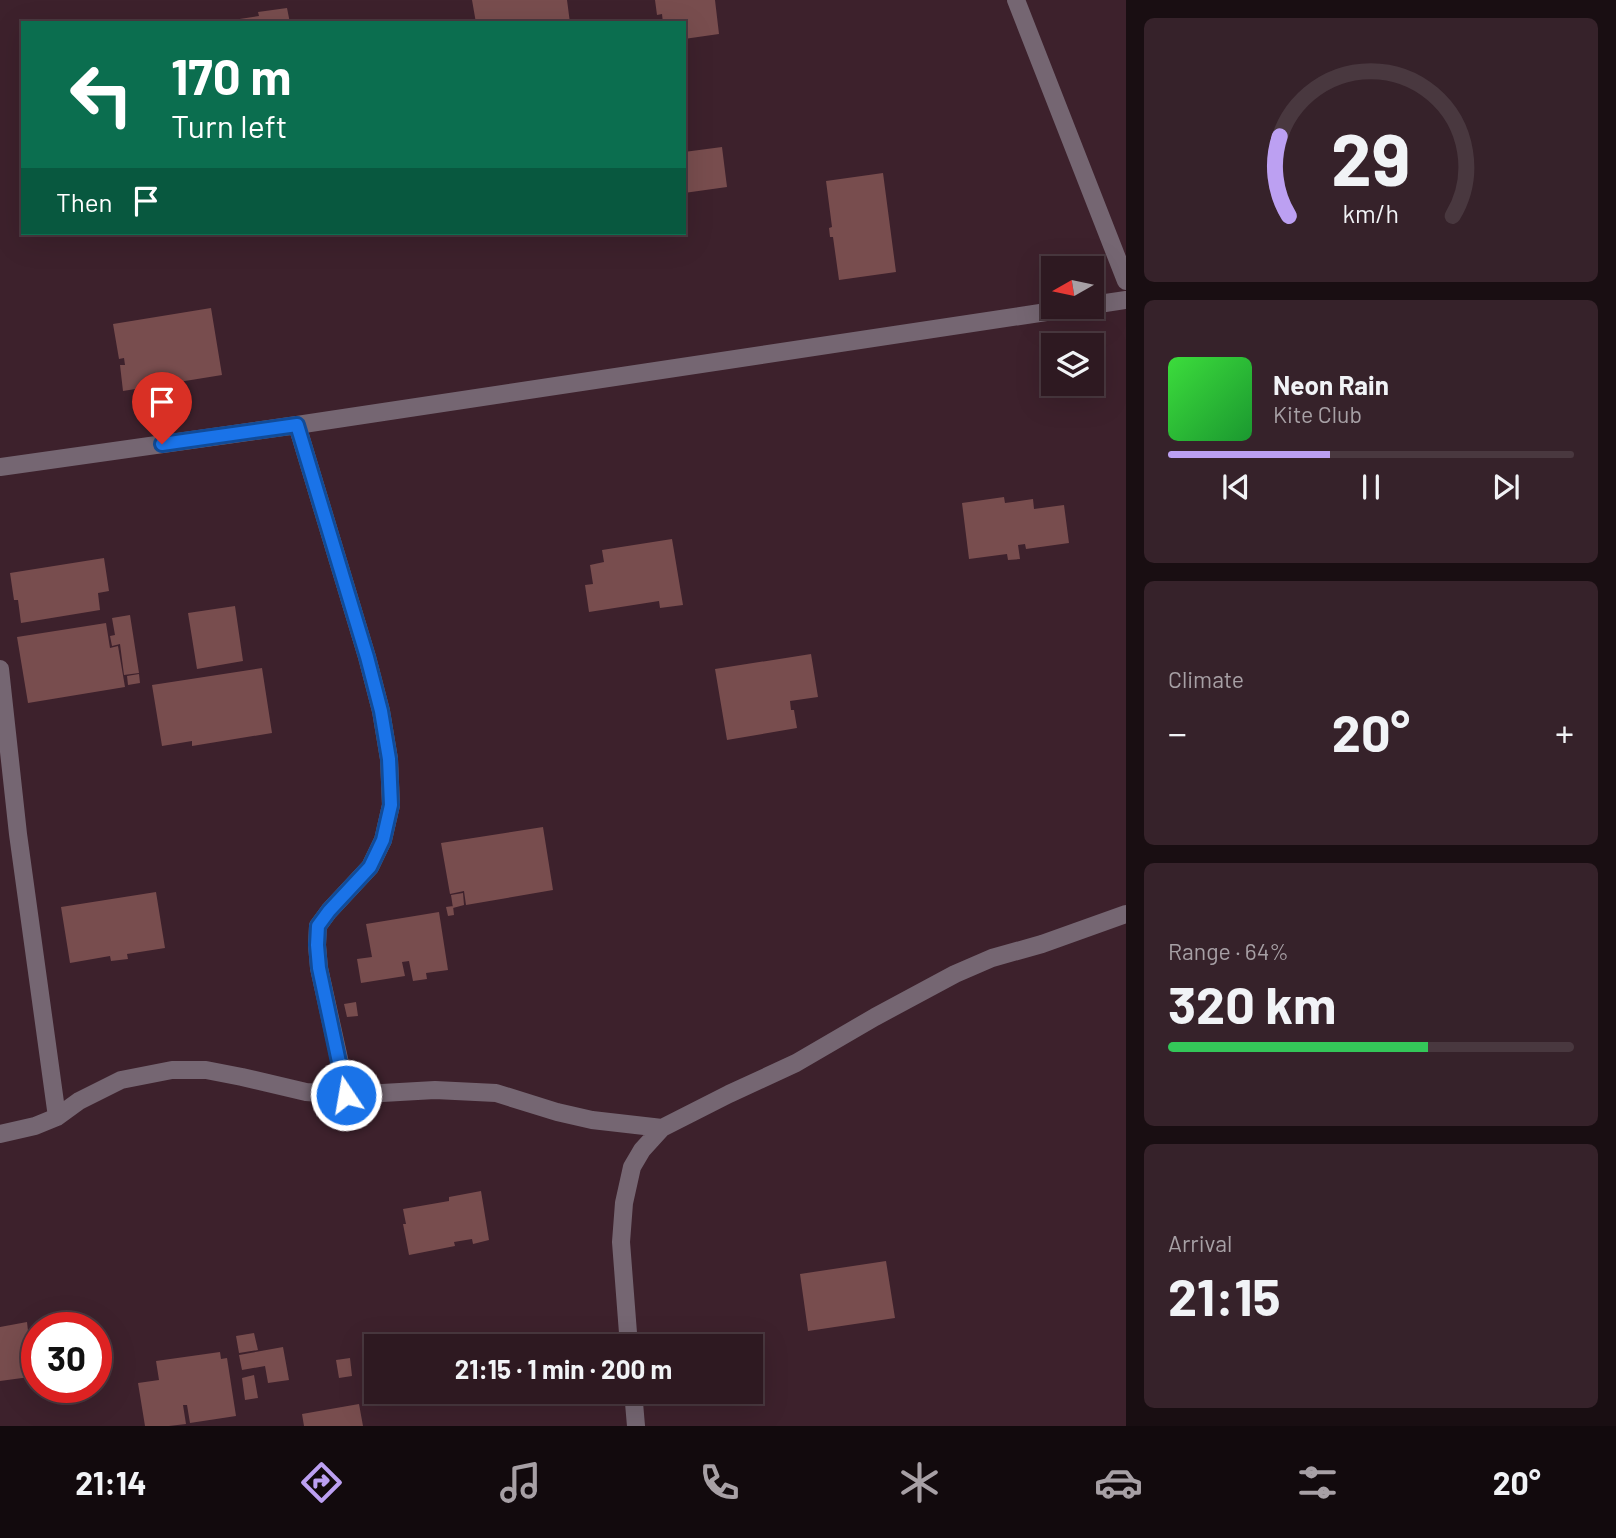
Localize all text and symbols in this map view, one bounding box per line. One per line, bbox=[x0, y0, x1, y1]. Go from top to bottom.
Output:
text: 170 m bbox=[171, 46, 291, 105]
icon: left bbox=[56, 49, 147, 140]
text: Turn left bbox=[171, 106, 288, 144]
text: 29 bbox=[1331, 113, 1411, 201]
icon: arrive bbox=[127, 182, 165, 220]
text: Then bbox=[56, 186, 113, 217]
text: km/h bbox=[1343, 198, 1399, 228]
north arrow bbox=[1041, 256, 1104, 318]
map controls bbox=[1041, 256, 1104, 396]
button: layers bbox=[1041, 333, 1104, 396]
text: Neon Rain bbox=[1273, 369, 1389, 400]
pin bbox=[132, 372, 192, 444]
icon: arrive bbox=[143, 383, 181, 421]
text: Kite Club bbox=[1273, 400, 1362, 428]
icon: previous bbox=[1217, 468, 1255, 506]
icon: pause bbox=[1352, 468, 1390, 506]
icon: next bbox=[1487, 468, 1525, 506]
text: Climate bbox=[1168, 665, 1244, 693]
text: 20° bbox=[1332, 700, 1410, 762]
text: − bbox=[1168, 709, 1187, 755]
text: + bbox=[1555, 709, 1574, 755]
text: Range · 64% bbox=[1168, 937, 1289, 965]
text: 320 km bbox=[1168, 972, 1336, 1034]
position arrow bbox=[309, 1058, 383, 1132]
text: Arrival bbox=[1168, 1229, 1232, 1257]
text: 21:15 bbox=[1168, 1264, 1281, 1326]
speed limit sign: 30 bbox=[21, 1312, 112, 1403]
text: 21:15 · 1 min · 200 m bbox=[455, 1353, 672, 1384]
icon: directions bbox=[297, 1458, 346, 1507]
icon: music bbox=[496, 1458, 545, 1507]
icon: phone bbox=[695, 1458, 744, 1507]
icon: climate bbox=[895, 1458, 944, 1507]
icon: car bbox=[1094, 1458, 1143, 1507]
icon: filters bbox=[1293, 1458, 1342, 1507]
text: 21:14 bbox=[75, 1463, 147, 1501]
text: 20° bbox=[1493, 1463, 1541, 1501]

